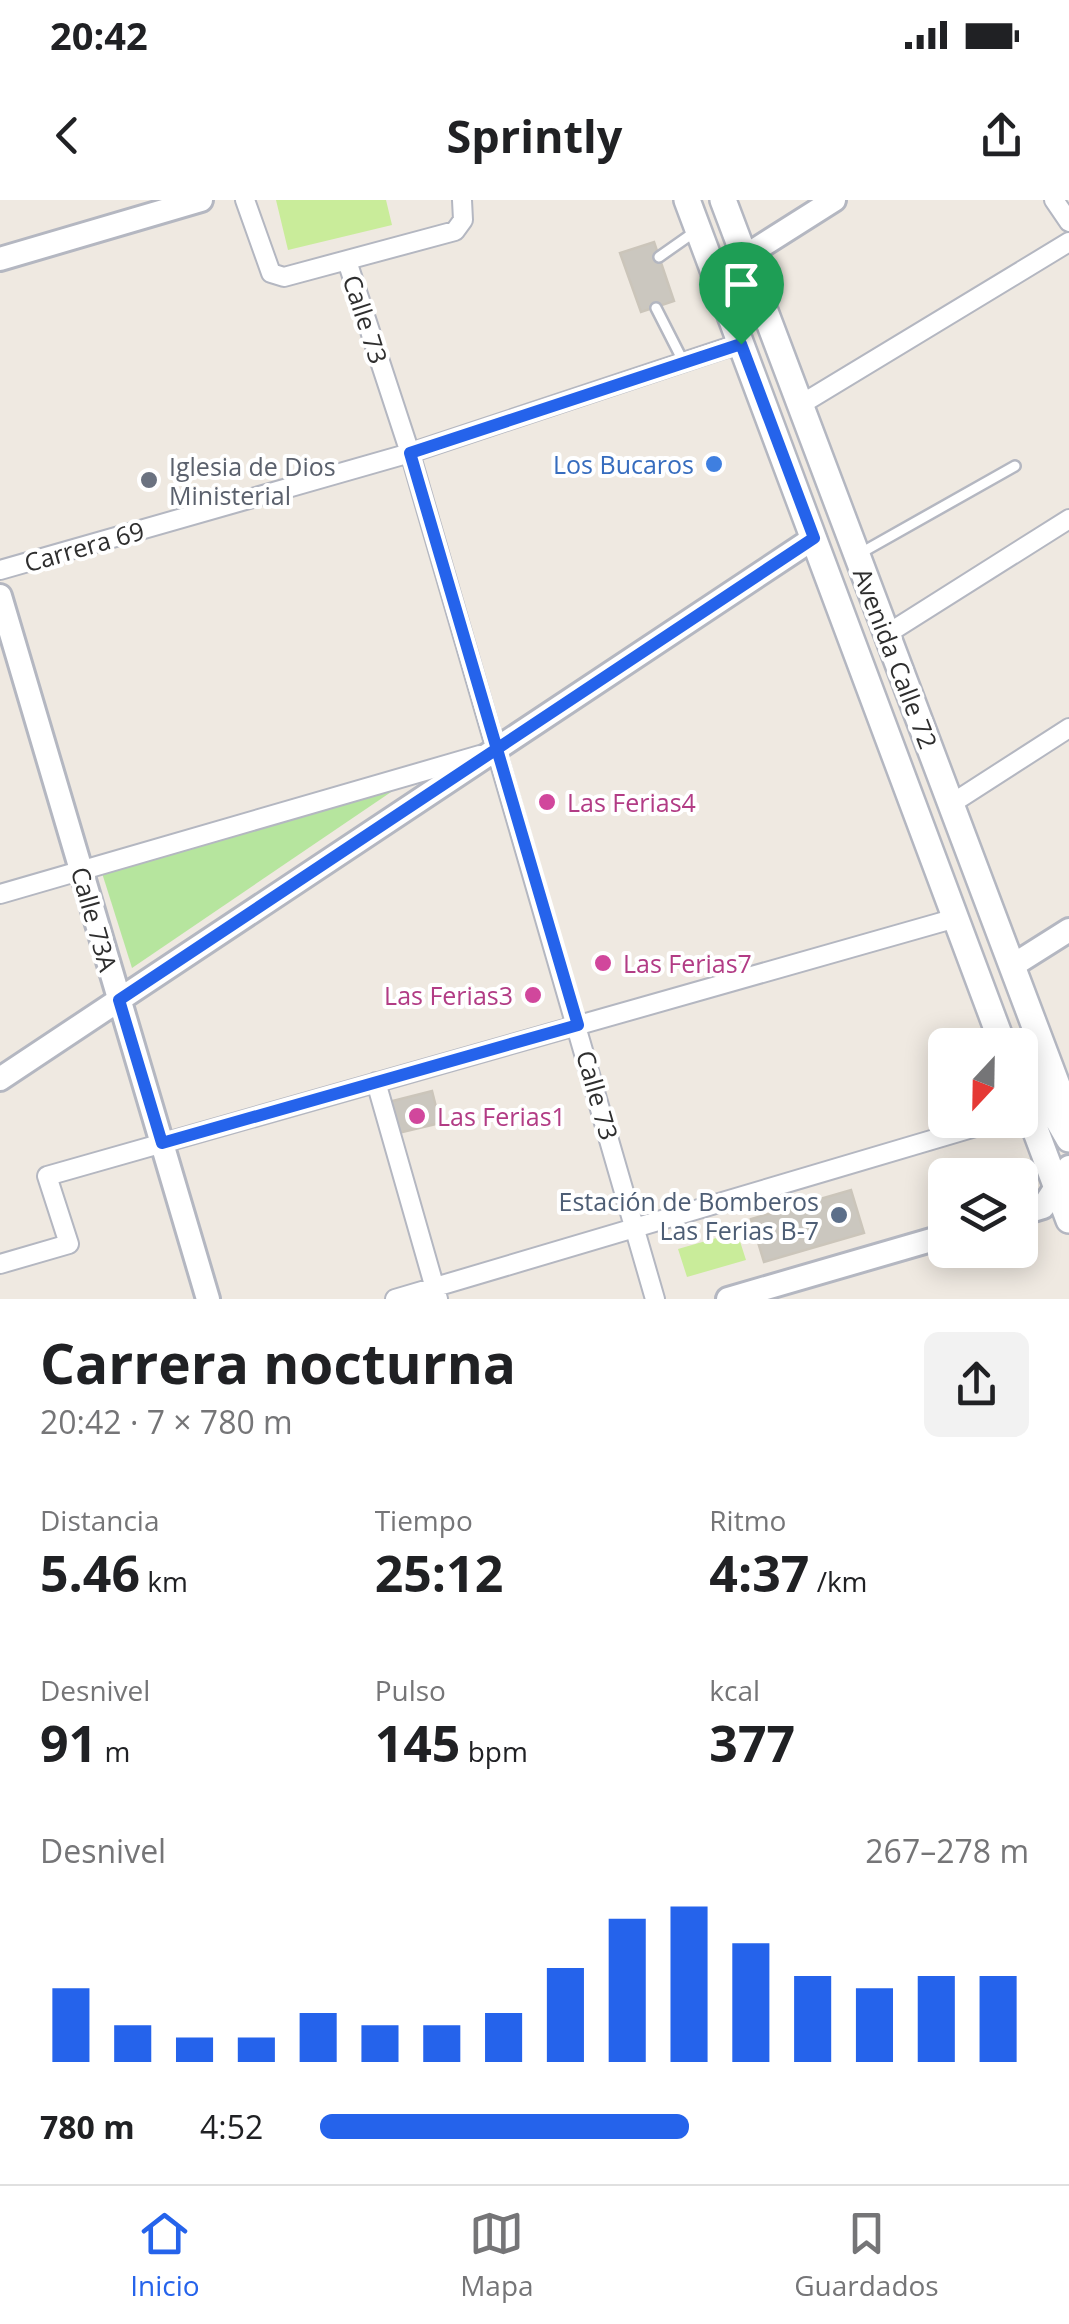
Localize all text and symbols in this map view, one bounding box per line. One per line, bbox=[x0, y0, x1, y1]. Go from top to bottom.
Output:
text: 20:42 bbox=[50, 9, 148, 61]
text: Sprintly bbox=[447, 105, 622, 166]
icon: back bbox=[40, 108, 95, 163]
icon: share bbox=[974, 108, 1029, 163]
pin bbox=[699, 242, 784, 345]
icon: arrive bbox=[714, 257, 769, 312]
street label: Calle 73 bbox=[336, 270, 396, 368]
place label: Los Bucaros bbox=[553, 447, 694, 481]
place label: Iglesia de Dios Ministerial bbox=[169, 449, 336, 512]
marker: Los Bucaros bbox=[703, 453, 725, 475]
marker: Iglesia de Dios Ministerial bbox=[138, 469, 160, 491]
street label: Carrera 69 bbox=[20, 513, 148, 579]
street label: Avenida Calle 72 bbox=[846, 563, 946, 753]
place label: Las Ferias4 bbox=[567, 785, 696, 819]
marker: Las Ferias4 bbox=[536, 791, 558, 813]
street label: Calle 73A bbox=[64, 863, 126, 975]
place label: Las Ferias7 bbox=[623, 946, 752, 980]
marker: Las Ferias7 bbox=[592, 952, 614, 974]
place label: Las Ferias3 bbox=[384, 978, 513, 1012]
marker: Las Ferias3 bbox=[522, 984, 544, 1006]
north arrow bbox=[928, 1028, 1038, 1138]
map controls bbox=[928, 1028, 1038, 1268]
street label: Calle 73 bbox=[569, 1046, 627, 1144]
place label: Las Ferias1 bbox=[437, 1099, 566, 1133]
marker: Las Ferias1 bbox=[406, 1105, 428, 1127]
button: layers bbox=[928, 1158, 1038, 1268]
place label: Estación de Bomberos Las Ferias B-7 bbox=[559, 1184, 819, 1247]
marker: Estación de Bomberos Las Ferias B-7 bbox=[828, 1204, 850, 1226]
text: Carrera nocturna bbox=[40, 1325, 516, 1400]
button: share bbox=[924, 1332, 1029, 1437]
text: 20:42 · 7 × 780 m bbox=[40, 1400, 293, 1443]
text: Distancia bbox=[40, 1501, 159, 1539]
text: Tiempo bbox=[375, 1501, 473, 1539]
text: Ritmo bbox=[709, 1501, 786, 1539]
text: 5.46 bbox=[40, 1539, 140, 1607]
text: 25:12 bbox=[375, 1539, 503, 1607]
text: 4:37 bbox=[709, 1539, 809, 1607]
text: km bbox=[140, 1562, 188, 1600]
text: /km bbox=[809, 1562, 868, 1600]
text: Desnivel bbox=[40, 1671, 150, 1709]
text: Pulso bbox=[375, 1671, 446, 1709]
text: kcal bbox=[709, 1671, 760, 1709]
text: 91 bbox=[40, 1709, 97, 1777]
text: 145 bbox=[375, 1709, 460, 1777]
text: 377 bbox=[709, 1709, 795, 1777]
text: m bbox=[97, 1732, 130, 1770]
text: bpm bbox=[460, 1732, 528, 1770]
text: Desnivel bbox=[40, 1829, 166, 1872]
text: 267–278 m bbox=[865, 1829, 1029, 1872]
text: 780 m bbox=[40, 2105, 135, 2148]
text: 4:52 bbox=[200, 2105, 263, 2148]
tab: Inicio bbox=[130, 2206, 200, 2304]
tab: Mapa bbox=[460, 2206, 534, 2304]
tab: Guardados bbox=[794, 2206, 939, 2304]

